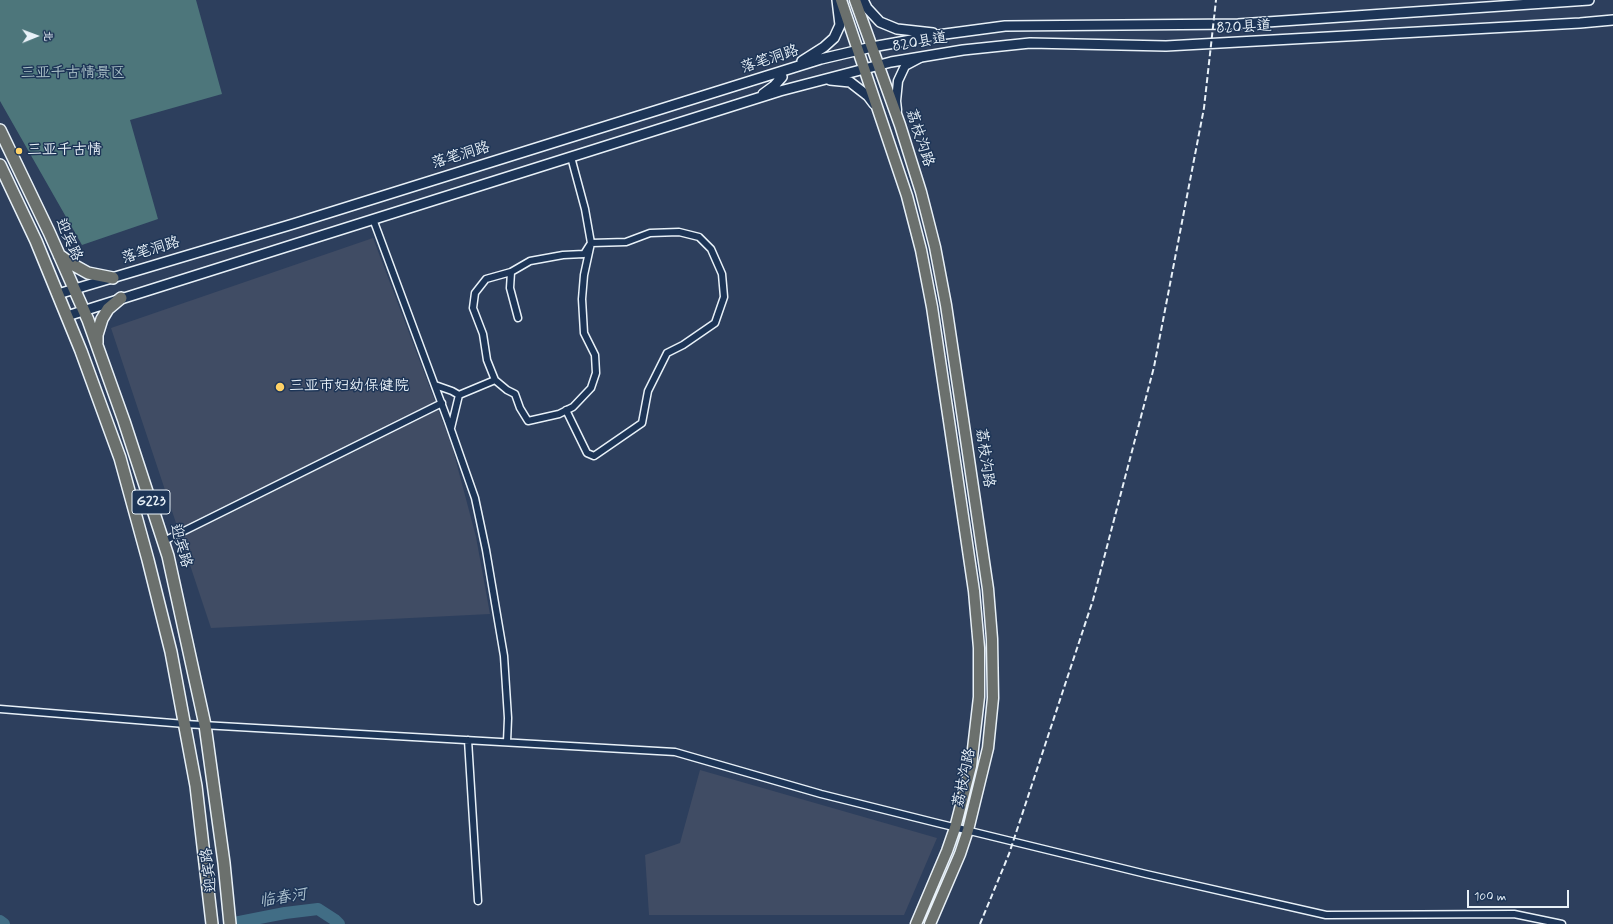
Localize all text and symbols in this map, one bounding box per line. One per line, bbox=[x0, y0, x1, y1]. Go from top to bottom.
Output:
north arrow bbox=[16, 16, 56, 56]
street label: 820县道 bbox=[1216, 18, 1272, 38]
street label: 820县道 bbox=[891, 29, 949, 57]
text: 北 bbox=[41, 30, 55, 41]
street label: 落笔洞路 bbox=[739, 42, 801, 78]
park label: 三亚千古情景区 bbox=[21, 65, 125, 83]
street label: 荔枝沟路 bbox=[901, 107, 937, 169]
street label: 落笔洞路 bbox=[430, 139, 492, 173]
place label: 三亚千古情 bbox=[27, 142, 102, 160]
marker: 三亚千古情 bbox=[14, 146, 24, 156]
street label: 迎宾路 bbox=[51, 216, 85, 264]
street label: 落笔洞路 bbox=[120, 234, 182, 268]
place label: 三亚市妇幼保健院 bbox=[289, 378, 409, 396]
marker: 三亚市妇幼保健院 bbox=[274, 381, 286, 393]
street label: 荔枝沟路 bbox=[971, 427, 997, 489]
road number: G223 bbox=[132, 490, 170, 514]
street label: 迎宾路 bbox=[165, 522, 195, 570]
street label: 荔枝沟路 bbox=[950, 747, 980, 809]
street label: 迎宾路 bbox=[198, 847, 222, 893]
scale bar bbox=[1469, 882, 1571, 908]
water label: 临春河 bbox=[258, 886, 308, 912]
text: 100 m bbox=[1474, 889, 1506, 905]

